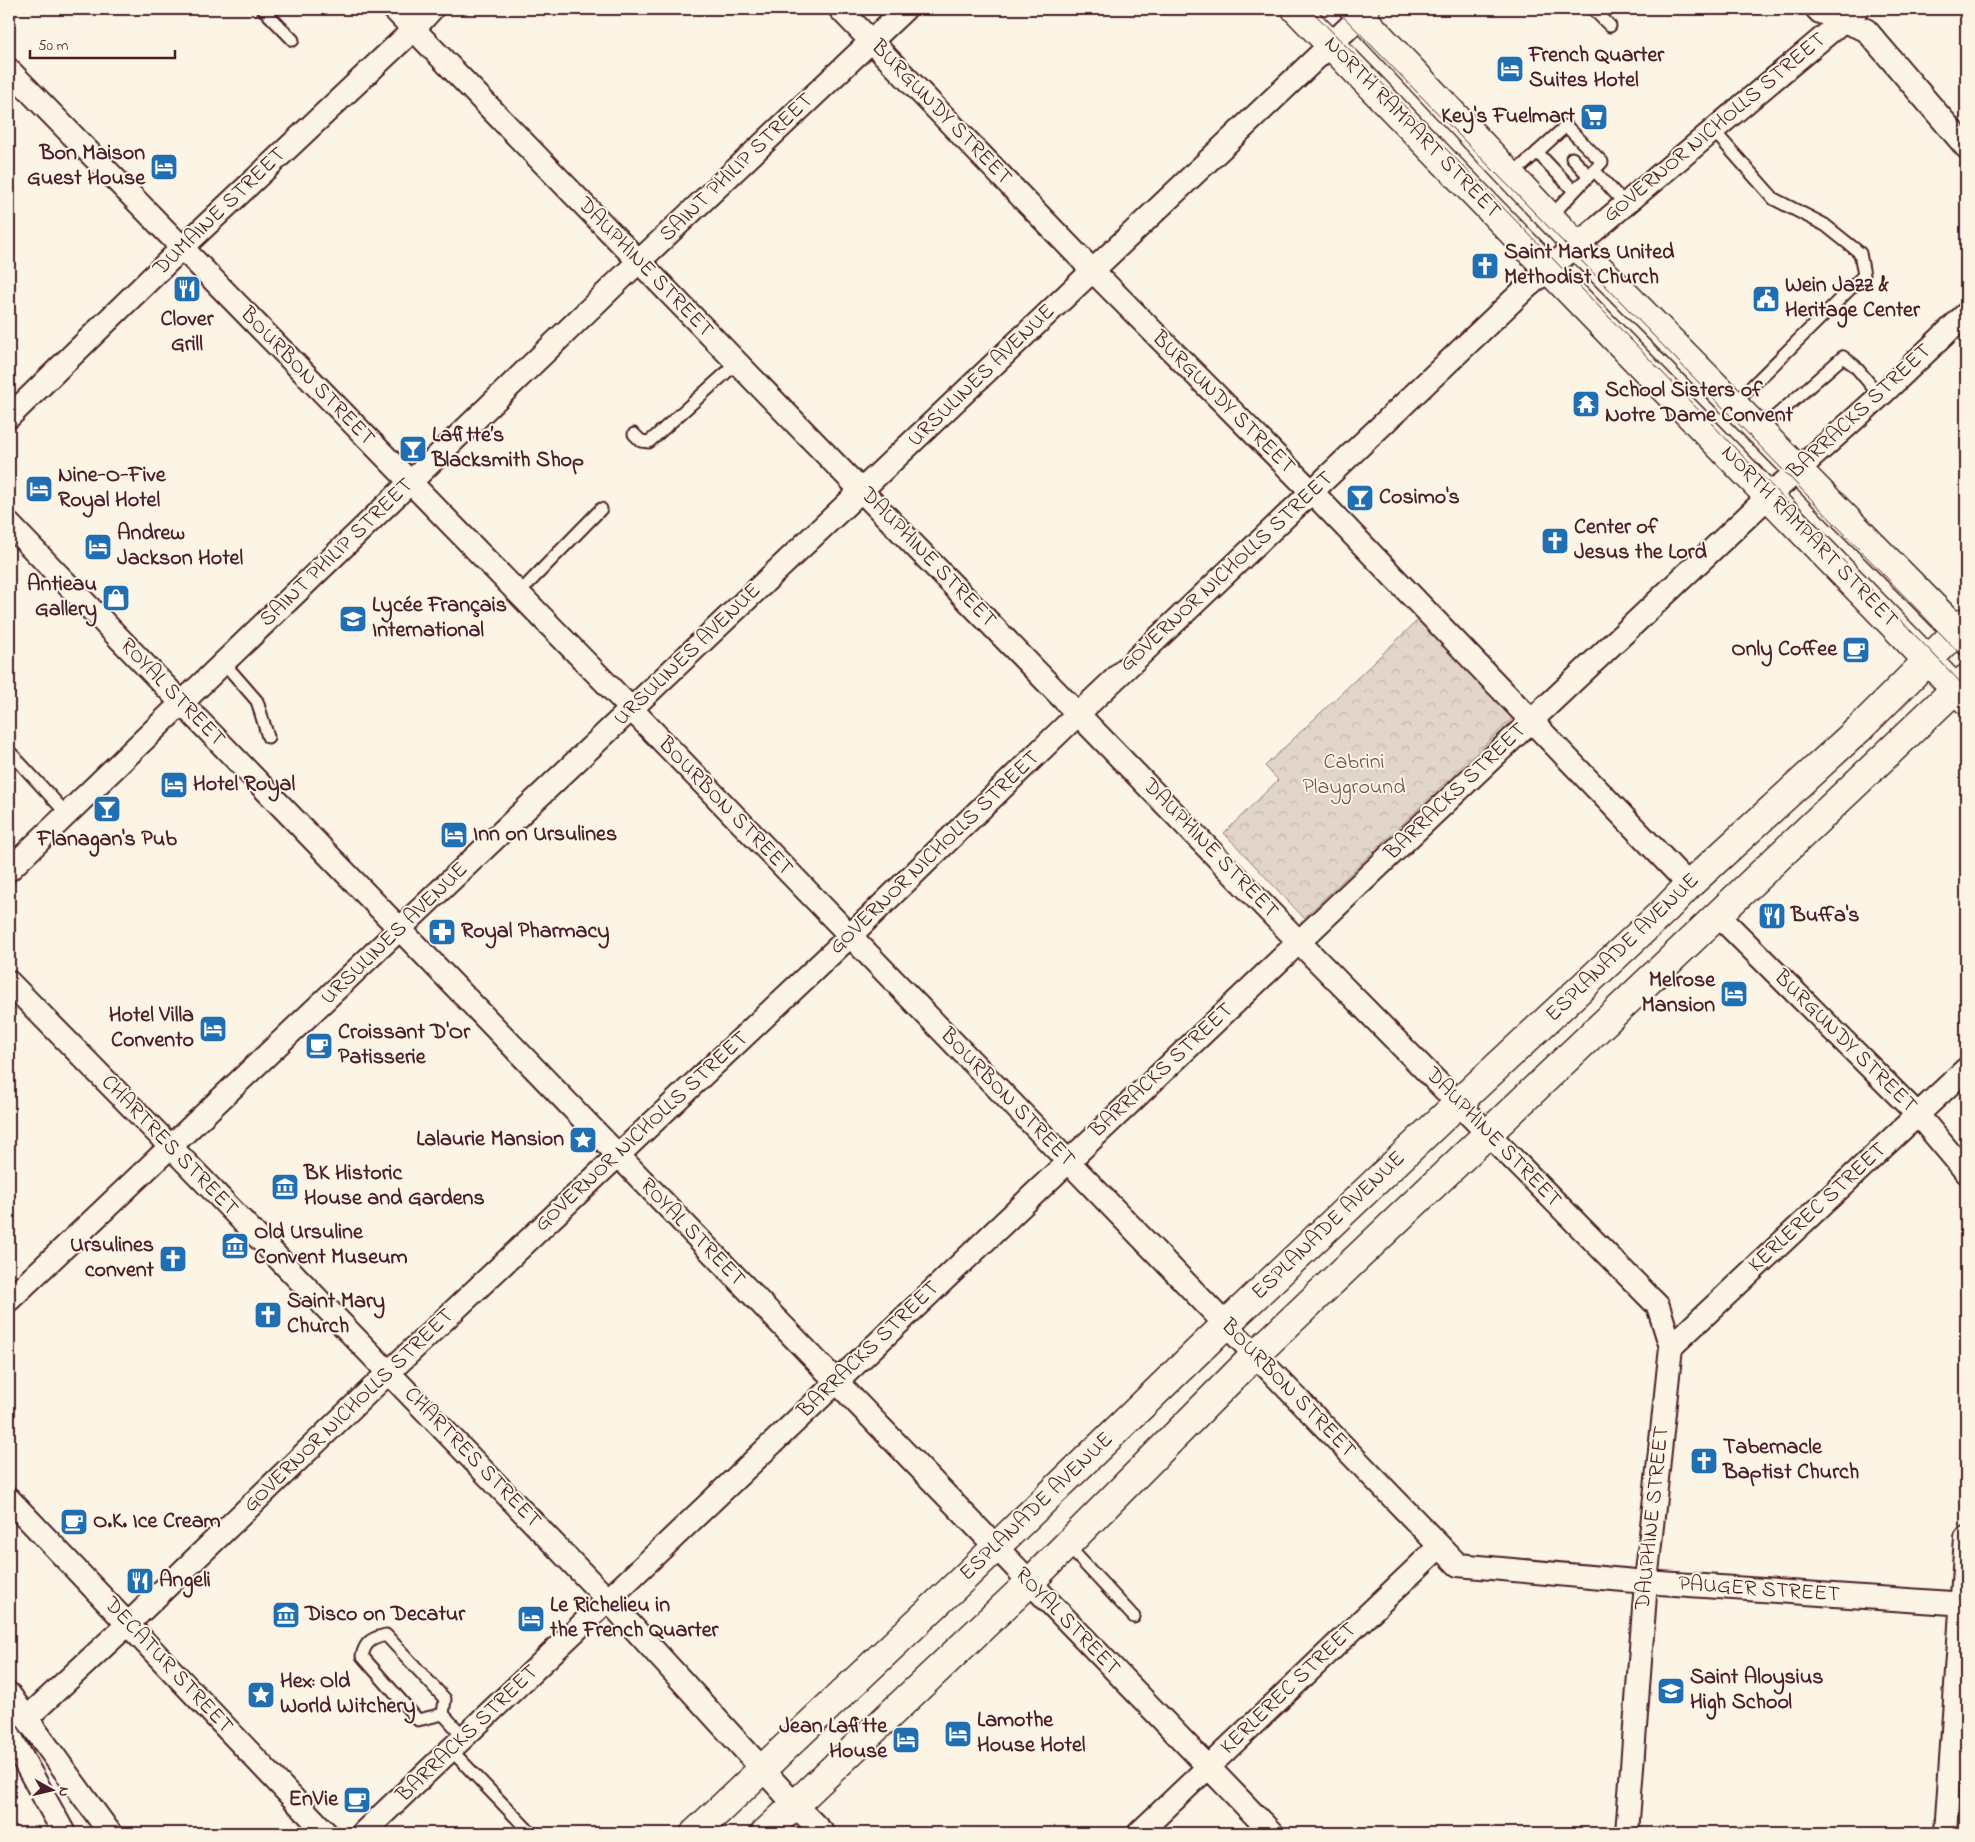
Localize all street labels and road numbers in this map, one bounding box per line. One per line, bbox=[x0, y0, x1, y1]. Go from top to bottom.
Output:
street label: GOVERNOR NICHOLLS STREET bbox=[1597, 25, 1834, 231]
street label: NORTH RAMPART STREET bbox=[1316, 29, 1508, 227]
street label: BURGUNDY STREET bbox=[862, 32, 1019, 193]
street label: SAINT PHILIP STREET bbox=[653, 86, 822, 250]
street label: DUMAINE STREET bbox=[146, 140, 294, 285]
street label: DAUPHINE STREET bbox=[569, 190, 721, 346]
street label: URSULINES AVENUE bbox=[901, 297, 1063, 455]
street label: BOURBON STREET bbox=[231, 299, 382, 454]
street label: BURGUNDY STREET bbox=[1143, 323, 1302, 482]
street label: BARRACKS STREET bbox=[1780, 336, 1940, 488]
street label: NORTH RAMPART STREET bbox=[1713, 438, 1905, 636]
street label: GOVERNOR NICHOLLS STREET bbox=[1113, 464, 1341, 680]
street label: SAINT PHILIP STREET bbox=[253, 471, 422, 635]
street label: DAUPHINE STREET bbox=[852, 480, 1004, 636]
street label: URSULINES AVENUE bbox=[607, 576, 769, 734]
street label: ROYAL STREET bbox=[112, 631, 233, 755]
street label: BARRACKS STREET bbox=[1377, 715, 1535, 869]
street label: BOURBON STREET bbox=[649, 729, 800, 884]
street label: GOVERNOR NICHOLLS STREET bbox=[822, 743, 1048, 963]
street label: DAUPHINE STREET bbox=[1134, 771, 1286, 927]
street label: URSULINES AVENUE bbox=[314, 855, 476, 1013]
street label: ESPLANADE AVENUE bbox=[1539, 866, 1707, 1030]
street label: BURGUNDY STREET bbox=[1765, 962, 1924, 1121]
street label: BARRACKS STREET bbox=[1082, 995, 1242, 1147]
street label: BOURBON STREET bbox=[931, 1020, 1082, 1175]
street label: GOVERNOR NICHOLLS STREET bbox=[528, 1024, 756, 1240]
street label: DAUPHINE STREET bbox=[1417, 1060, 1569, 1216]
street label: CHARTRES STREET bbox=[93, 1068, 246, 1224]
street label: KERLEREC STREET bbox=[1742, 1135, 1895, 1281]
street label: ESPLANADE AVENUE bbox=[1245, 1144, 1413, 1308]
street label: ROYAL STREET bbox=[632, 1171, 753, 1295]
street label: BARRACKS STREET bbox=[790, 1273, 948, 1427]
street label: GOVERNOR NICHOLLS STREET bbox=[236, 1301, 462, 1521]
street label: BOURBON STREET bbox=[1212, 1311, 1363, 1466]
street label: CHARTRES STREET bbox=[396, 1380, 549, 1536]
street label: DAUPHINE STREET bbox=[1627, 1424, 1679, 1613]
street label: ESPLANADE AVENUE bbox=[953, 1425, 1121, 1589]
street label: ROYAL STREET bbox=[1007, 1560, 1128, 1684]
street label: PAUGER STREET bbox=[1677, 1568, 1841, 1612]
street label: DECATUR STREET bbox=[95, 1589, 240, 1742]
street label: KERLEREC STREET bbox=[1214, 1615, 1365, 1763]
street label: BARRACKS STREET bbox=[389, 1657, 547, 1811]

